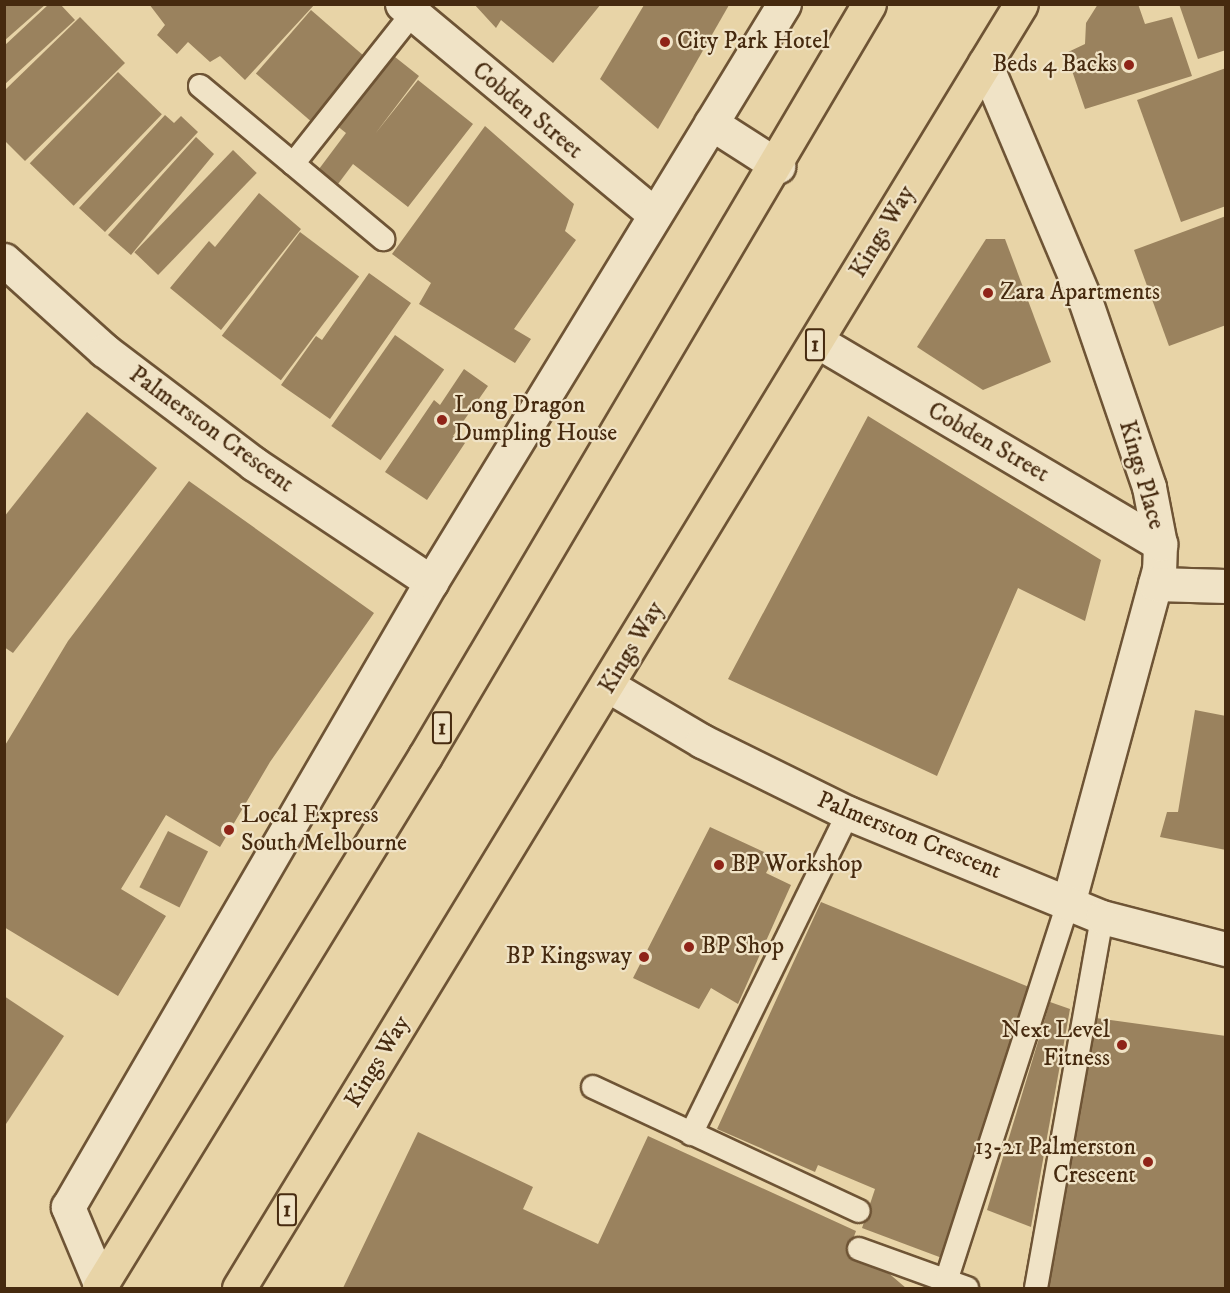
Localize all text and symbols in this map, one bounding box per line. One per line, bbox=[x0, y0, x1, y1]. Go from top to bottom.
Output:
place label: City Park Hotel bbox=[677, 28, 829, 56]
marker: City Park Hotel bbox=[658, 35, 672, 49]
place label: Beds 4 Backs bbox=[992, 51, 1117, 79]
street label: Cobden Street bbox=[466, 57, 588, 165]
marker: Beds 4 Backs bbox=[1122, 58, 1136, 72]
street label: Kings Way bbox=[844, 181, 922, 283]
place label: Zara Apartments bbox=[1000, 279, 1160, 307]
marker: Zara Apartments bbox=[981, 286, 995, 300]
road number: 1 bbox=[804, 326, 826, 364]
street label: Palmerston Crescent bbox=[123, 361, 299, 499]
place label: Long Dragon Dumpling House bbox=[454, 392, 617, 448]
street label: Cobden Street bbox=[922, 397, 1054, 489]
marker: Long Dragon Dumpling House bbox=[435, 413, 449, 427]
street label: Kings Place bbox=[1112, 417, 1170, 533]
street label: Kings Way bbox=[593, 597, 671, 699]
road number: 1 bbox=[432, 709, 452, 747]
street label: Palmerston Crescent bbox=[813, 786, 1005, 886]
place label: Local Express South Melbourne bbox=[241, 802, 407, 858]
marker: Local Express South Melbourne bbox=[222, 823, 236, 837]
place label: BP Workshop bbox=[731, 851, 862, 879]
marker: BP Workshop bbox=[712, 858, 726, 872]
place label: BP Shop bbox=[701, 933, 784, 961]
marker: BP Shop bbox=[682, 940, 696, 954]
place label: BP Kingsway bbox=[506, 943, 632, 971]
marker: BP Kingsway bbox=[637, 950, 651, 964]
street label: Kings Way bbox=[339, 1011, 417, 1113]
place label: Next Level Fitness bbox=[1001, 1017, 1110, 1073]
marker: Next Level Fitness bbox=[1115, 1038, 1129, 1052]
place label: 13-21 Palmerston Crescent bbox=[975, 1134, 1136, 1190]
marker: 13-21 Palmerston Crescent bbox=[1141, 1155, 1155, 1169]
road number: 1 bbox=[276, 1191, 298, 1229]

